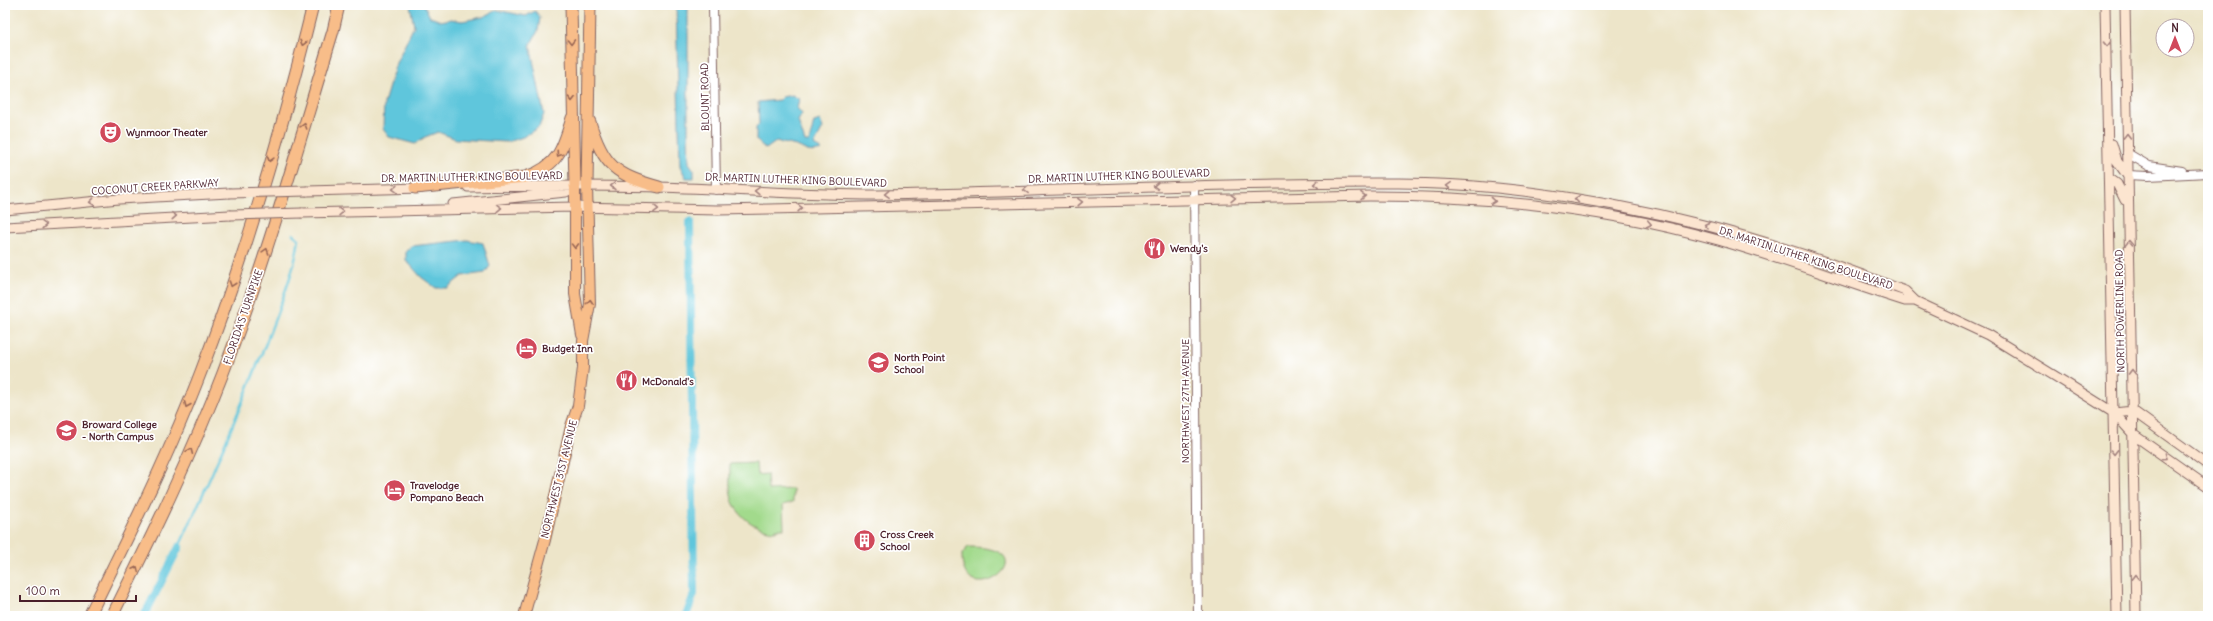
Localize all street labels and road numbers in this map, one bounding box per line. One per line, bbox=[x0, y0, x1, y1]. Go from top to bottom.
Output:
street label: BLOUNT ROAD bbox=[698, 63, 712, 131]
street label: DR. MARTIN LUTHER KING BOULEVARD bbox=[1028, 166, 1210, 186]
street label: DR. MARTIN LUTHER KING BOULEVARD bbox=[381, 169, 563, 185]
street label: DR. MARTIN LUTHER KING BOULEVARD bbox=[705, 170, 887, 190]
street label: COCONUT CREEK PARKWAY bbox=[91, 176, 220, 198]
street label: DR. MARTIN LUTHER KING BOULEVARD bbox=[1718, 224, 1894, 292]
street label: NORTH POWERLINE ROAD bbox=[2112, 249, 2128, 373]
street label: FLORIDA'S TURNPIKE bbox=[221, 268, 265, 366]
street label: NORTHWEST 27TH AVENUE bbox=[1179, 339, 1192, 463]
street label: NORTHWEST 31ST AVENUE bbox=[538, 418, 580, 540]

